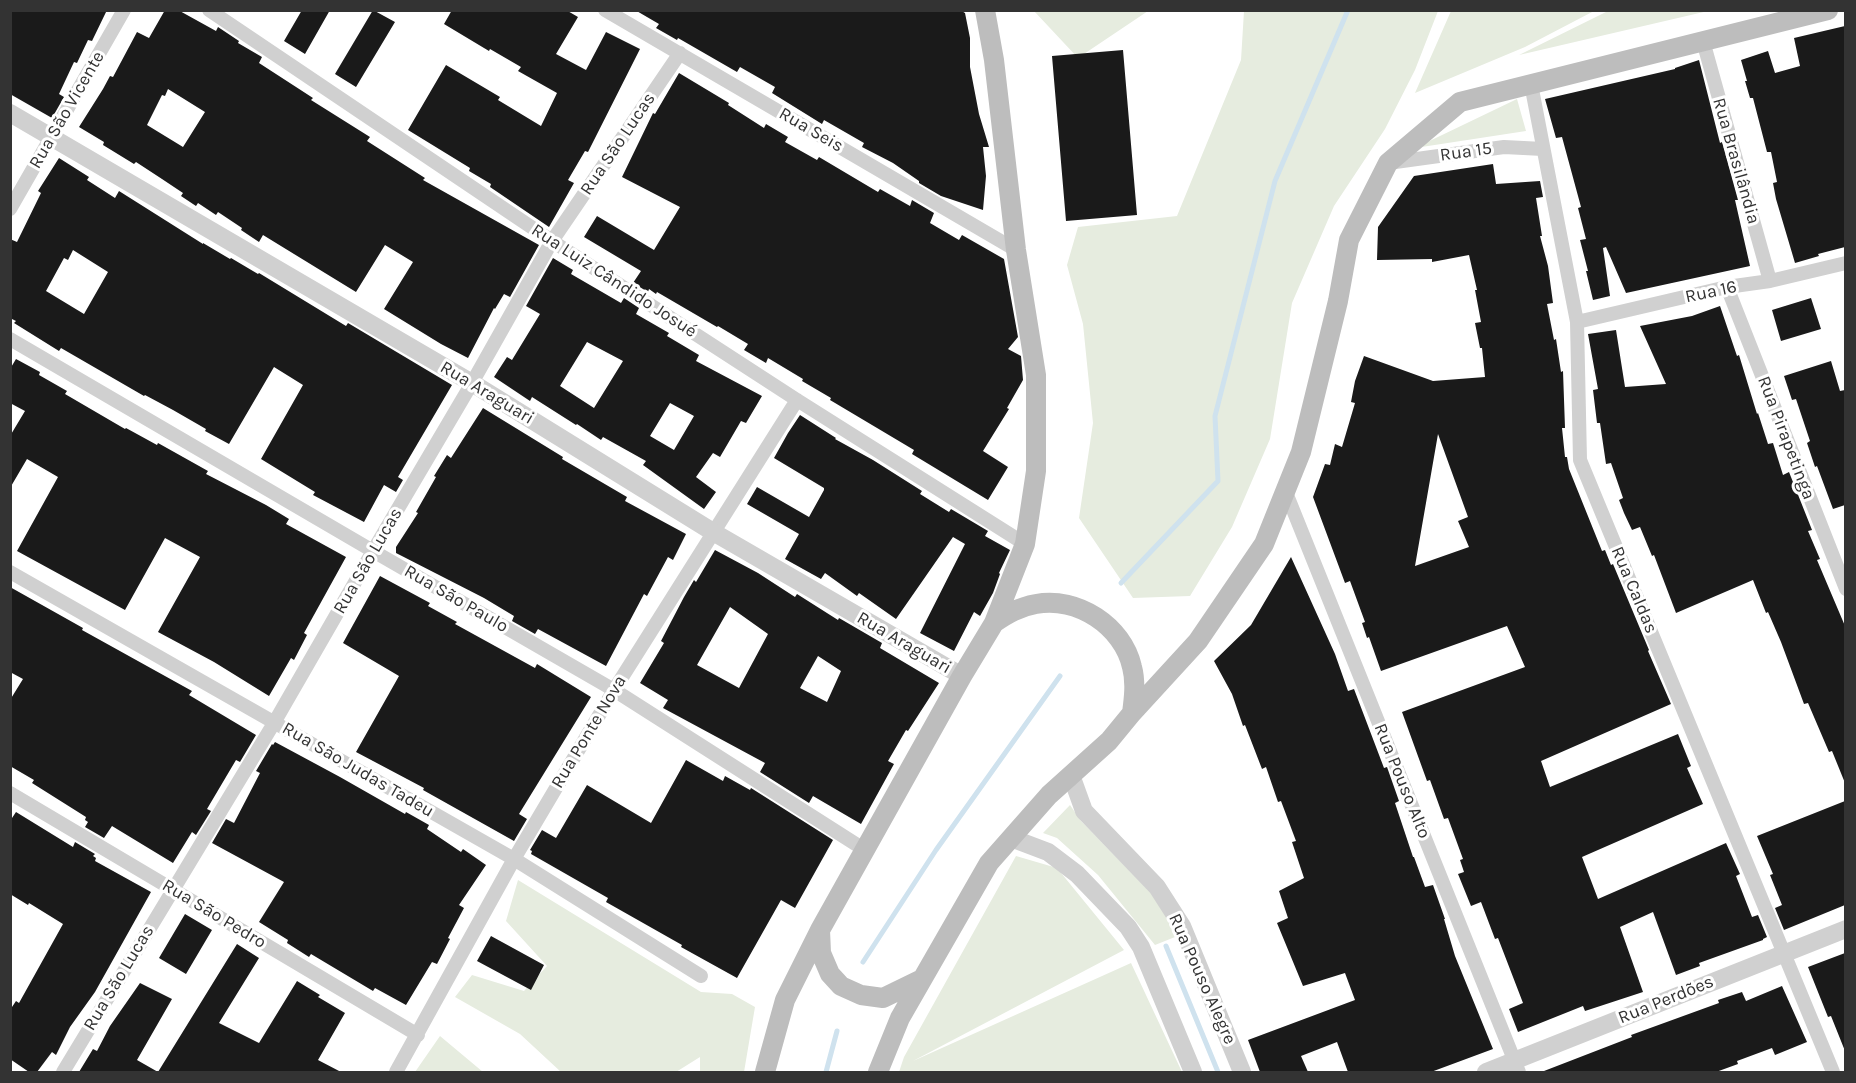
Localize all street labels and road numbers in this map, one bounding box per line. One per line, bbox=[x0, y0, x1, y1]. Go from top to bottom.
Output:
street label: Rua São Vicente bbox=[25, 47, 109, 173]
street label: Rua São Lucas bbox=[576, 89, 660, 199]
street label: Rua Brasilândia bbox=[1708, 95, 1764, 227]
street label: Rua Seis bbox=[775, 103, 847, 157]
street label: Rua 15 bbox=[1439, 138, 1493, 166]
street label: Rua Luiz Cândido Josué bbox=[527, 219, 701, 343]
street label: Rua 16 bbox=[1683, 276, 1739, 308]
street label: Rua Araguari bbox=[436, 357, 538, 429]
street label: Rua Pirapetinga bbox=[1753, 373, 1819, 503]
street label: Rua São Lucas bbox=[329, 504, 407, 618]
street label: Rua Caldas bbox=[1606, 543, 1662, 637]
street label: Rua São Paulo bbox=[400, 560, 512, 638]
street label: Rua Araguari bbox=[853, 607, 955, 679]
street label: Rua Ponte Nova bbox=[547, 672, 631, 792]
street label: Rua São Judas Tadeu bbox=[278, 718, 438, 822]
street label: Rua Pouso Alto bbox=[1369, 720, 1435, 842]
street label: Rua São Pedro bbox=[158, 875, 270, 953]
street label: Rua Pouso Alegre bbox=[1163, 910, 1241, 1048]
street label: Rua São Lucas bbox=[79, 921, 159, 1035]
street label: Rua Perdões bbox=[1615, 971, 1717, 1029]

